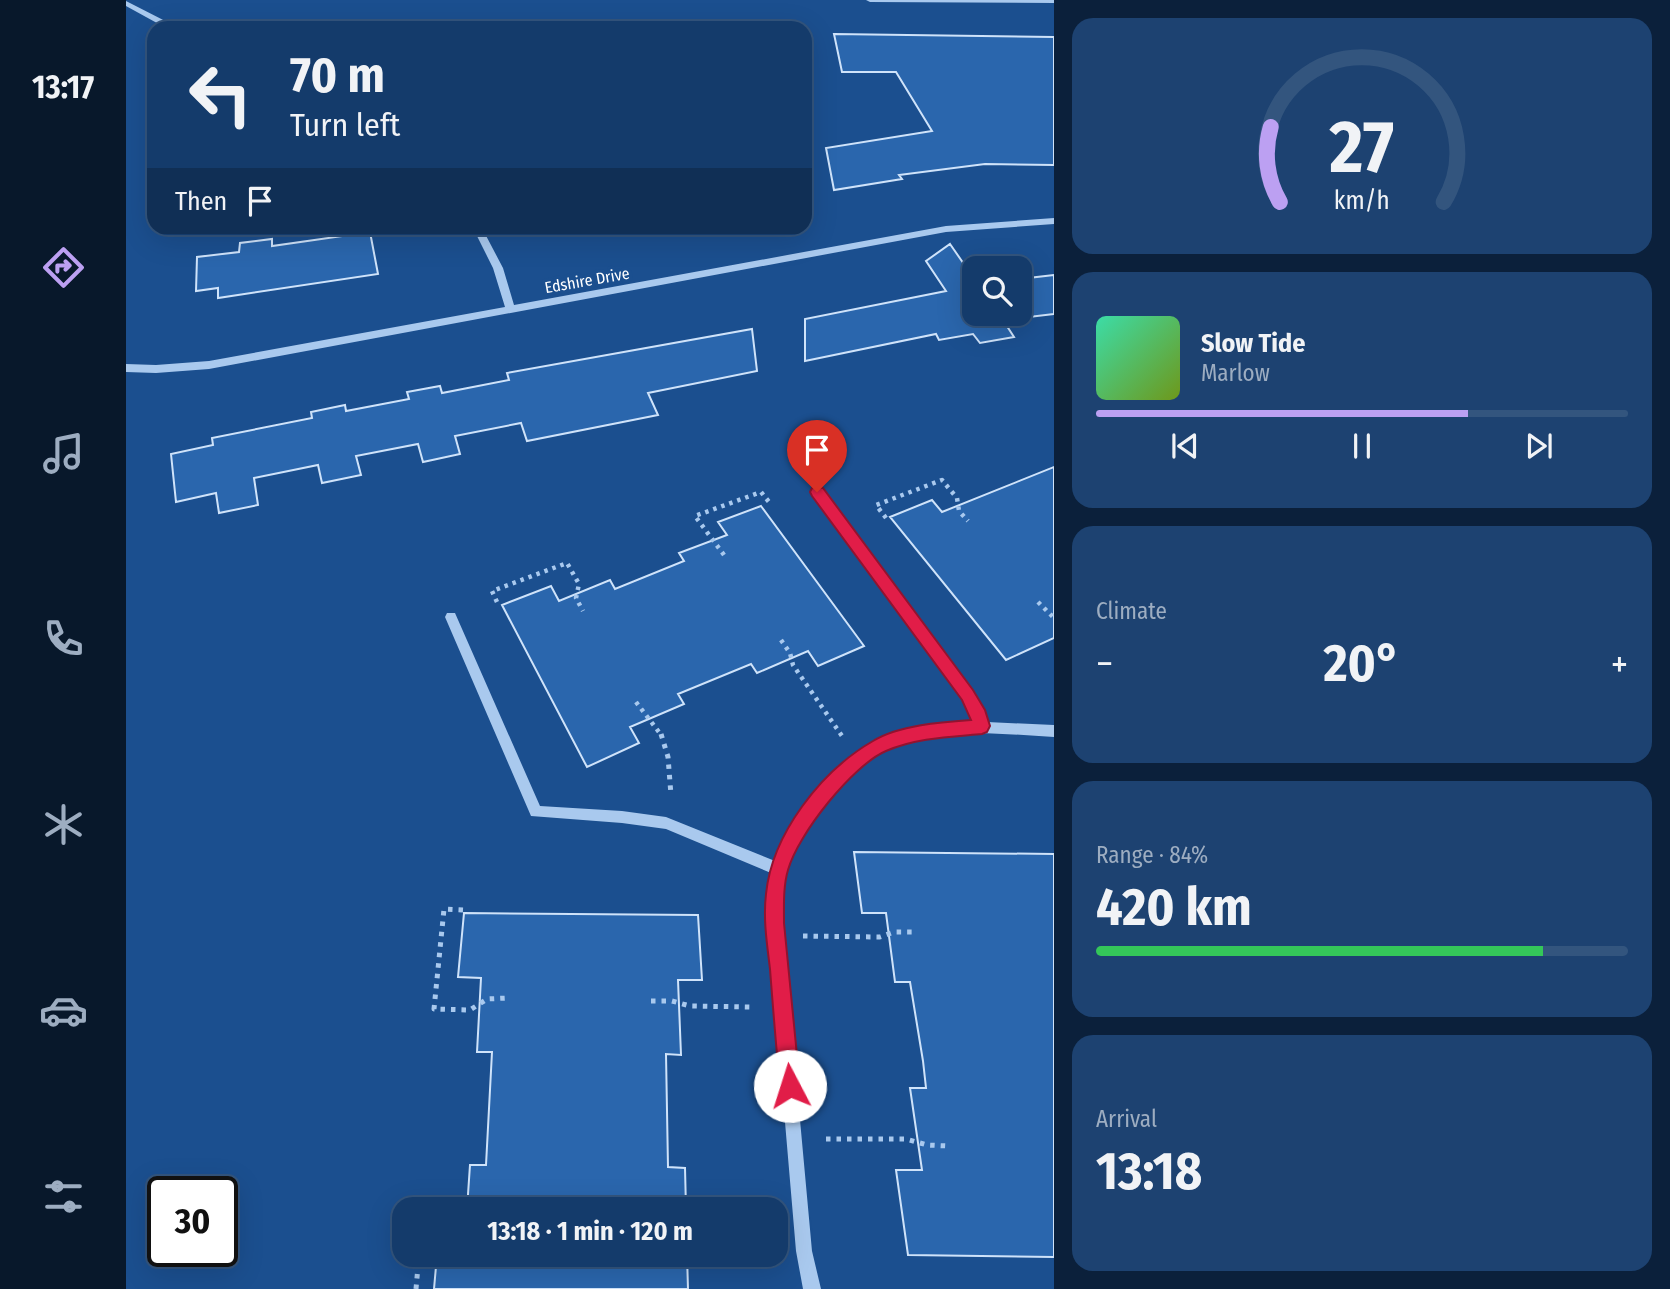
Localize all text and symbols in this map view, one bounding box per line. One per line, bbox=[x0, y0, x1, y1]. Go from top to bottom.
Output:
text: 70 m bbox=[290, 46, 385, 105]
icon: left bbox=[175, 49, 266, 140]
text: 13:17 bbox=[32, 68, 94, 106]
text: 27 bbox=[1329, 104, 1394, 191]
text: Turn left bbox=[290, 106, 400, 144]
icon: arrive bbox=[241, 182, 279, 220]
text: Then bbox=[175, 186, 227, 217]
text: km/h bbox=[1334, 186, 1390, 216]
icon: directions bbox=[39, 243, 88, 292]
map controls bbox=[962, 256, 1032, 326]
button: search bbox=[962, 256, 1032, 326]
street label: Edshire Drive bbox=[543, 264, 631, 297]
text: Slow Tide bbox=[1201, 328, 1305, 359]
text: Marlow bbox=[1201, 359, 1270, 387]
pin bbox=[787, 420, 847, 492]
icon: previous bbox=[1166, 427, 1204, 465]
icon: pause bbox=[1343, 427, 1381, 465]
icon: next bbox=[1520, 427, 1558, 465]
icon: music bbox=[39, 429, 88, 478]
icon: arrive bbox=[798, 431, 836, 469]
text: Climate bbox=[1096, 597, 1167, 625]
icon: phone bbox=[39, 614, 88, 663]
text: 20° bbox=[1324, 632, 1400, 695]
text: − bbox=[1096, 641, 1113, 687]
text: + bbox=[1611, 641, 1628, 687]
icon: climate bbox=[39, 800, 88, 849]
text: Range · 84% bbox=[1096, 841, 1208, 869]
text: 420 km bbox=[1096, 876, 1252, 939]
icon: car bbox=[39, 986, 88, 1035]
position arrow bbox=[753, 1049, 827, 1123]
text: Arrival bbox=[1096, 1105, 1157, 1133]
text: 13:18 bbox=[1096, 1140, 1202, 1203]
icon: filters bbox=[39, 1172, 88, 1221]
speed limit sign: 30 bbox=[147, 1176, 238, 1267]
text: 13:18 · 1 min · 120 m bbox=[487, 1216, 693, 1247]

